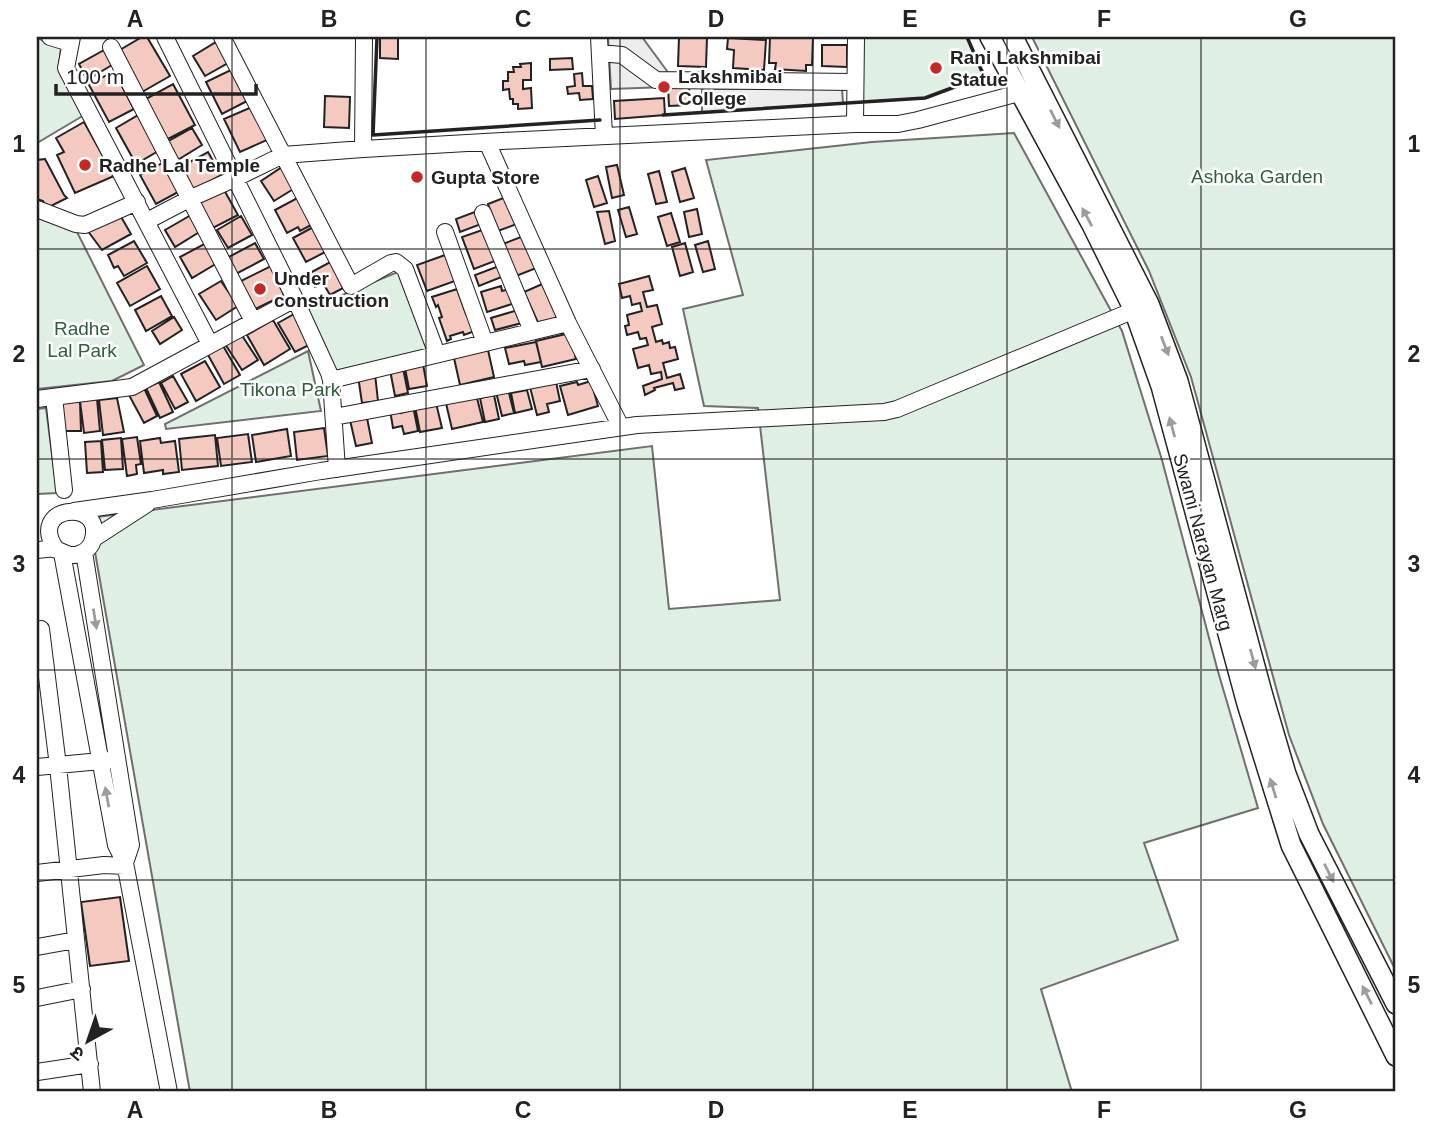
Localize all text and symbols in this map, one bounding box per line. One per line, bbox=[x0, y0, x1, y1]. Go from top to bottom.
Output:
text: A bbox=[127, 6, 143, 32]
text: B bbox=[321, 6, 337, 32]
text: C bbox=[515, 6, 531, 32]
text: D bbox=[708, 6, 724, 32]
text: E bbox=[902, 6, 918, 32]
text: F bbox=[1097, 6, 1111, 32]
text: G bbox=[1289, 6, 1307, 32]
place label: Rani Lakshmibai Statue bbox=[950, 47, 1101, 90]
scale bar bbox=[56, 52, 256, 96]
marker: Rani Lakshmibai Statue bbox=[928, 60, 944, 76]
text: 100 m bbox=[66, 65, 124, 88]
place label: Lakshmibai College bbox=[678, 66, 783, 109]
marker: Lakshmibai College bbox=[656, 79, 672, 95]
one-way arrow bbox=[1050, 109, 1061, 129]
text: 1 bbox=[13, 131, 26, 157]
text: 1 bbox=[1408, 131, 1421, 157]
place label: Radhe Lal Temple bbox=[99, 155, 260, 176]
marker: Radhe Lal Temple bbox=[77, 157, 93, 173]
park label: Ashoka Garden bbox=[1191, 166, 1323, 187]
place label: Gupta Store bbox=[431, 167, 540, 188]
marker: Gupta Store bbox=[409, 169, 425, 185]
one-way arrow bbox=[1081, 207, 1093, 227]
place label: Under construction bbox=[274, 268, 389, 311]
marker: Under construction bbox=[252, 281, 268, 297]
park label: Radhe Lal Park bbox=[47, 318, 117, 361]
one-way arrow bbox=[1160, 336, 1171, 357]
text: 2 bbox=[13, 341, 25, 367]
text: 2 bbox=[1408, 341, 1420, 367]
park label: Tikona Park bbox=[240, 379, 341, 400]
one-way arrow bbox=[1166, 416, 1177, 438]
street label: Swami Narayan Marg bbox=[1169, 451, 1237, 633]
text: 3 bbox=[13, 551, 25, 577]
text: 3 bbox=[1408, 551, 1420, 577]
one-way arrow bbox=[90, 608, 101, 630]
one-way arrow bbox=[1248, 649, 1259, 671]
text: 4 bbox=[13, 762, 26, 788]
text: 4 bbox=[1408, 762, 1421, 788]
one-way arrow bbox=[1267, 777, 1277, 798]
one-way arrow bbox=[101, 786, 112, 808]
one-way arrow bbox=[1323, 863, 1334, 883]
text: 5 bbox=[13, 972, 26, 998]
text: 5 bbox=[1408, 972, 1421, 998]
one-way arrow bbox=[1361, 985, 1372, 1005]
north arrow bbox=[52, 1006, 122, 1076]
text: उ bbox=[66, 1041, 88, 1065]
text: A bbox=[127, 1097, 143, 1123]
text: B bbox=[321, 1097, 337, 1123]
text: C bbox=[515, 1097, 531, 1123]
text: D bbox=[708, 1097, 724, 1123]
text: E bbox=[902, 1097, 918, 1123]
text: F bbox=[1097, 1097, 1111, 1123]
text: G bbox=[1289, 1097, 1307, 1123]

